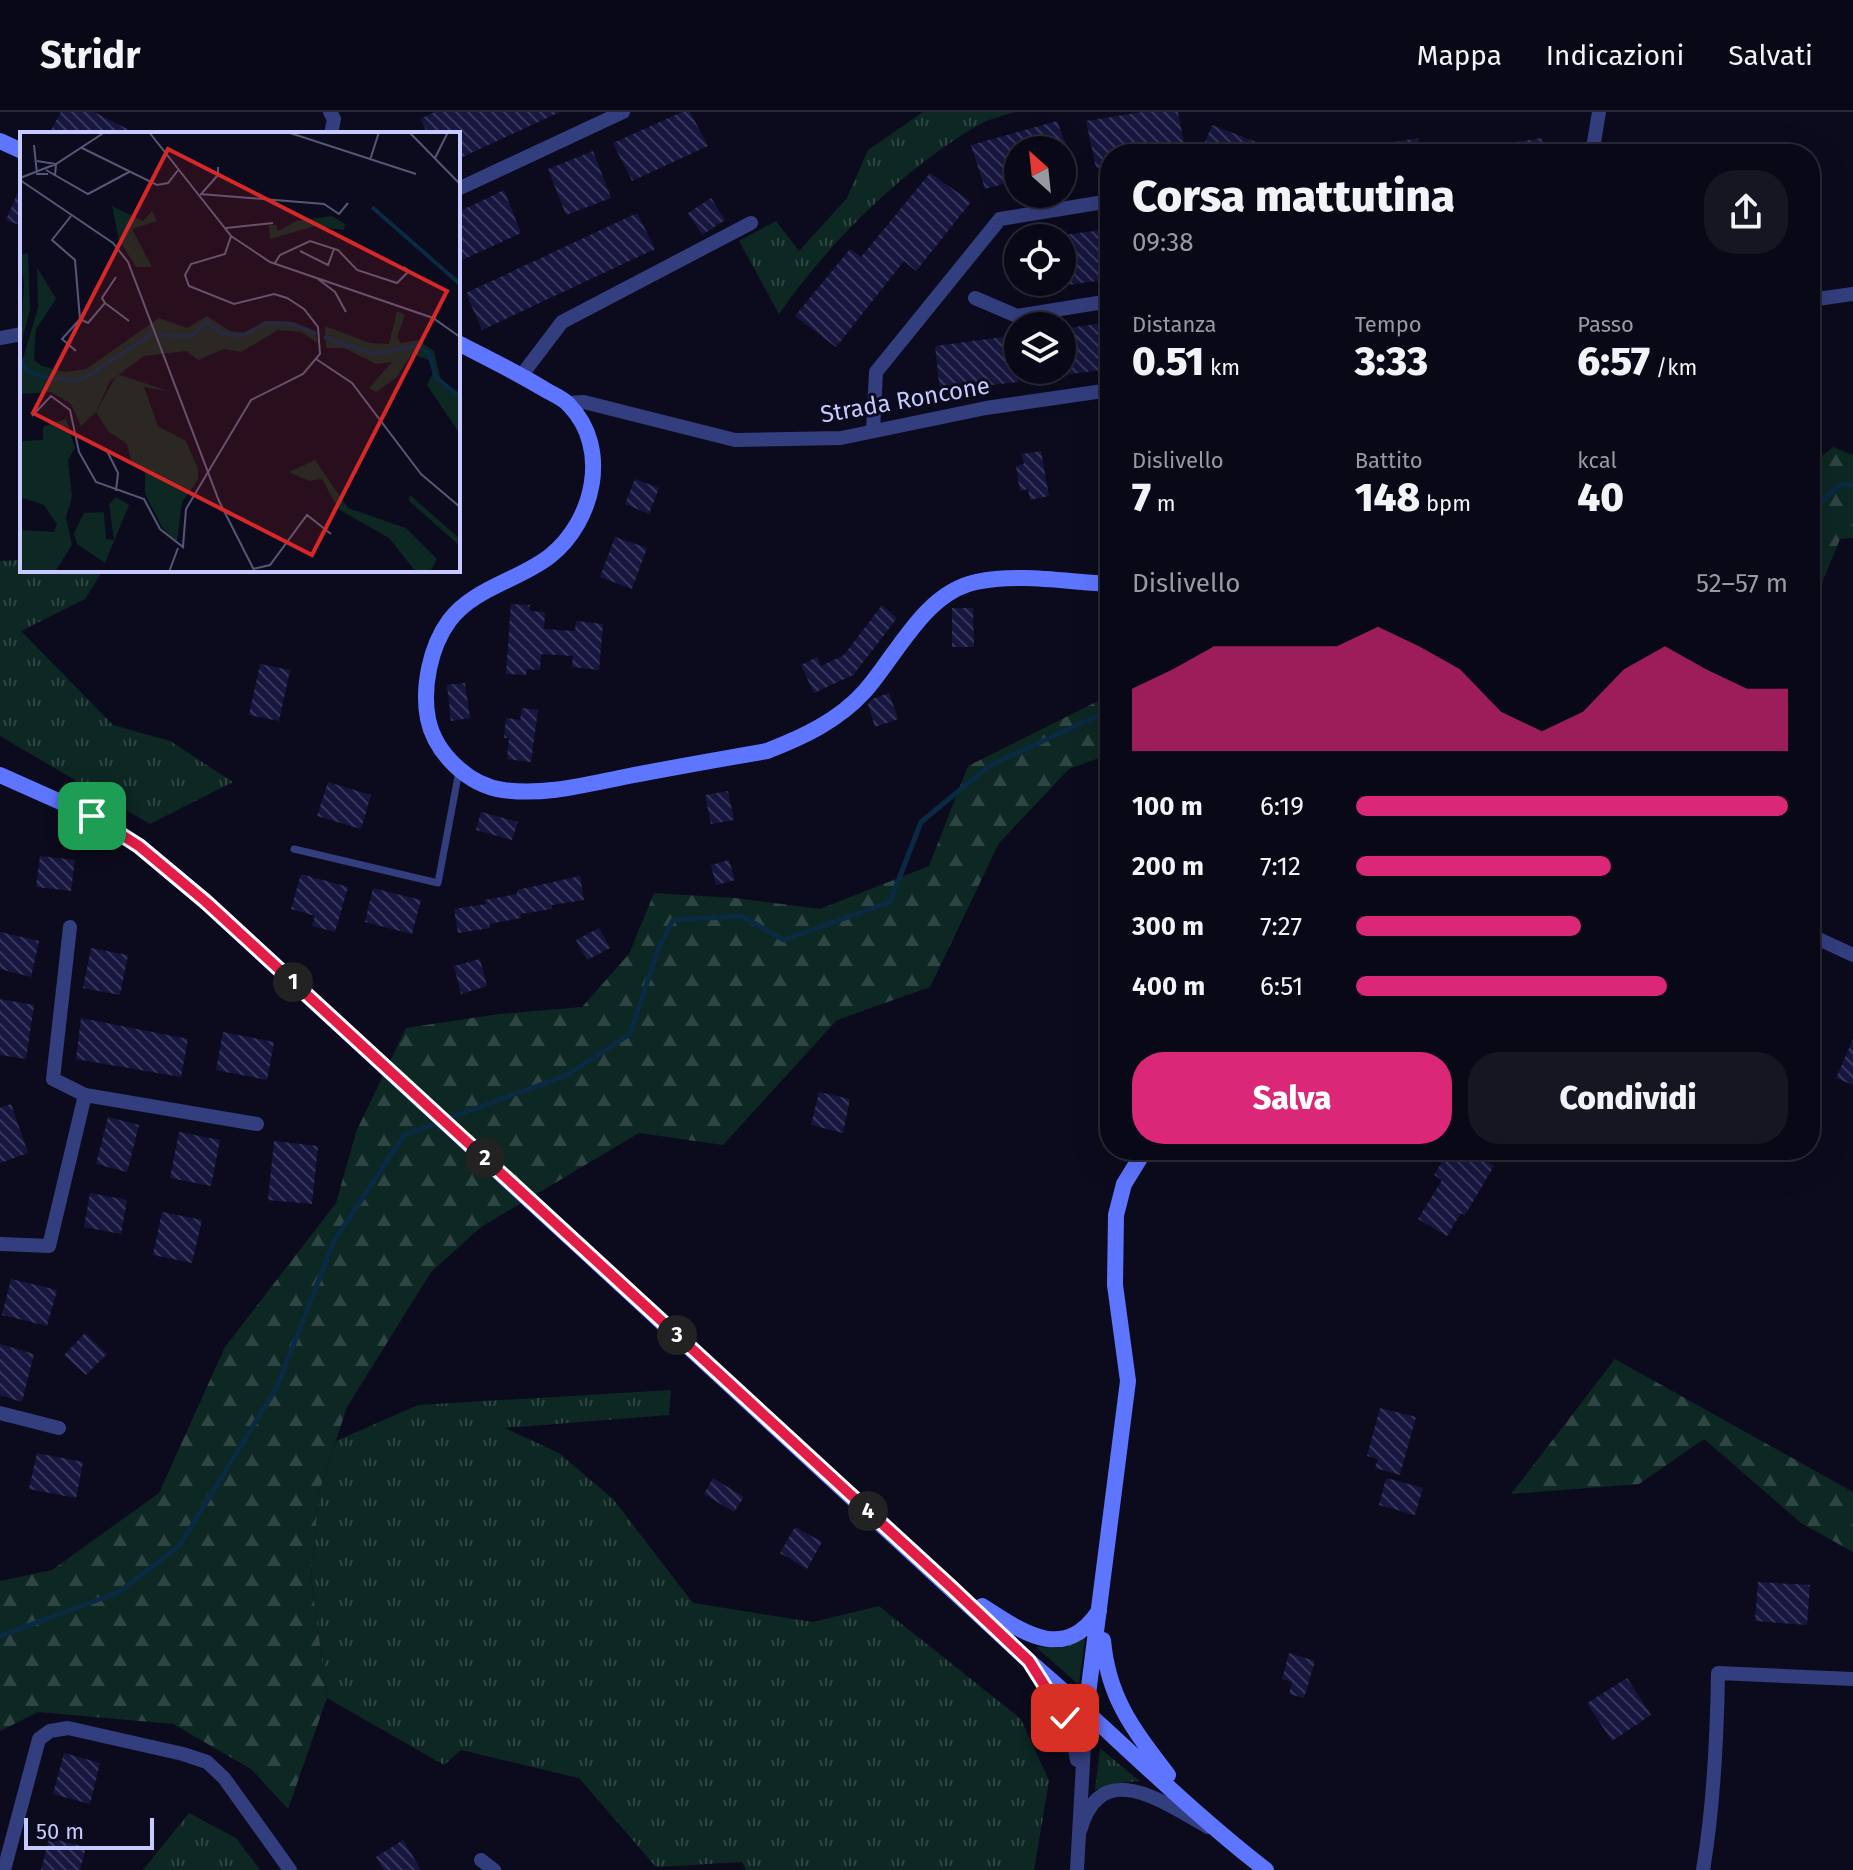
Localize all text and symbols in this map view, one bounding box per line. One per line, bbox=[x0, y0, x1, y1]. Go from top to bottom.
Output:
text: Stridr bbox=[40, 32, 140, 78]
text: Mappa bbox=[1417, 39, 1502, 72]
text: Indicazioni bbox=[1546, 39, 1684, 72]
text: Salvati bbox=[1728, 39, 1813, 72]
inset map bbox=[20, 132, 460, 572]
north arrow bbox=[1004, 136, 1076, 208]
map controls bbox=[1004, 136, 1076, 384]
text: Corsa mattutina bbox=[1132, 170, 1455, 223]
button: share bbox=[1704, 170, 1788, 254]
button: locate bbox=[1004, 224, 1076, 296]
text: 09:38 bbox=[1132, 227, 1194, 258]
text: Distanza bbox=[1132, 311, 1217, 338]
text: Tempo bbox=[1355, 311, 1422, 338]
text: Passo bbox=[1577, 311, 1634, 338]
button: layers bbox=[1004, 312, 1076, 384]
text: 0.51 bbox=[1132, 338, 1204, 386]
text: 3:33 bbox=[1355, 338, 1428, 386]
text: 6:57 bbox=[1577, 338, 1650, 386]
text: km bbox=[1204, 354, 1240, 381]
text: /km bbox=[1650, 354, 1697, 381]
street label: Strada Roncone bbox=[818, 371, 992, 429]
text: Dislivello bbox=[1132, 447, 1224, 474]
text: Battito bbox=[1355, 447, 1423, 474]
text: kcal bbox=[1577, 447, 1617, 474]
text: 7 bbox=[1132, 474, 1151, 522]
text: 148 bbox=[1355, 474, 1420, 522]
text: 40 bbox=[1577, 474, 1624, 522]
text: m bbox=[1151, 490, 1176, 517]
text: bpm bbox=[1420, 490, 1471, 517]
text: Dislivello bbox=[1132, 568, 1240, 599]
text: 52–57 m bbox=[1696, 568, 1788, 599]
pin bbox=[58, 782, 126, 850]
text: 100 m bbox=[1132, 791, 1203, 822]
text: 6:19 bbox=[1260, 791, 1304, 822]
icon: arrive bbox=[70, 794, 114, 838]
text: 200 m bbox=[1132, 851, 1204, 882]
text: 7:12 bbox=[1260, 851, 1301, 882]
text: 300 m bbox=[1132, 911, 1204, 942]
text: 7:27 bbox=[1260, 911, 1302, 942]
pin: 1 bbox=[273, 962, 313, 1002]
text: 1 bbox=[288, 968, 298, 995]
text: 400 m bbox=[1132, 971, 1205, 1002]
text: 6:51 bbox=[1260, 971, 1303, 1002]
button: Salva bbox=[1132, 1052, 1452, 1144]
button: Condividi bbox=[1468, 1052, 1788, 1144]
pin: 2 bbox=[465, 1138, 505, 1178]
text: 2 bbox=[479, 1144, 491, 1171]
pin: 3 bbox=[657, 1315, 697, 1355]
text: 3 bbox=[671, 1321, 683, 1348]
pin: 4 bbox=[848, 1491, 888, 1531]
text: 4 bbox=[862, 1497, 874, 1524]
pin bbox=[1031, 1684, 1099, 1752]
icon: check bbox=[1043, 1696, 1087, 1740]
scale bar bbox=[24, 1814, 154, 1850]
text: 50 m bbox=[36, 1818, 84, 1845]

